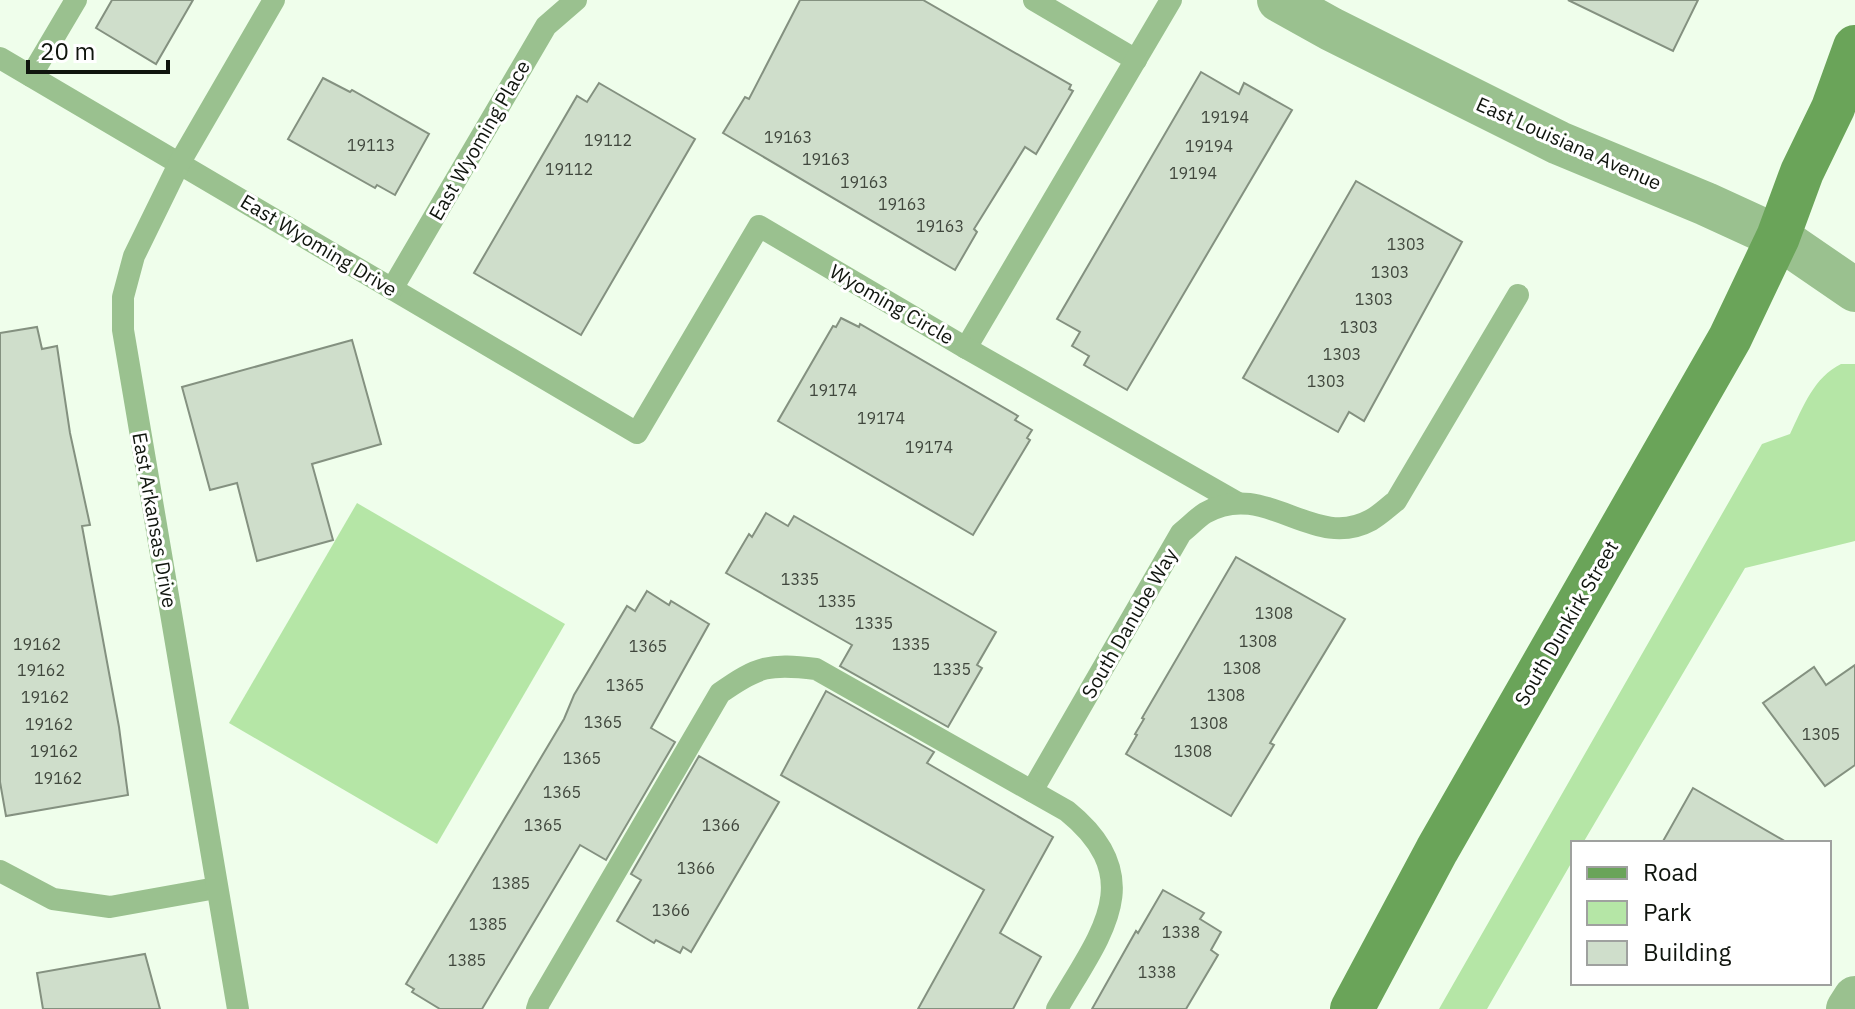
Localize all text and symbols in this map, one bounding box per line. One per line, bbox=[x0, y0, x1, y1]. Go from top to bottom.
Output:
scale bar bbox=[28, 24, 168, 74]
text: 20 m bbox=[40, 35, 95, 67]
street label: East Wyoming Place bbox=[422, 55, 536, 225]
street label: East Louisiana Avenue bbox=[1472, 90, 1666, 196]
house number: 19194 bbox=[1201, 107, 1249, 127]
house number: 19163 bbox=[764, 127, 812, 147]
house number: 19112 bbox=[584, 130, 632, 150]
house number: 19113 bbox=[347, 135, 395, 155]
house number: 19194 bbox=[1185, 136, 1233, 156]
house number: 19163 bbox=[802, 149, 850, 169]
house number: 19112 bbox=[545, 159, 593, 179]
house number: 19194 bbox=[1169, 163, 1217, 183]
house number: 19163 bbox=[840, 172, 888, 192]
street label: East Wyoming Drive bbox=[236, 188, 402, 302]
house number: 19163 bbox=[878, 194, 926, 214]
house number: 19163 bbox=[916, 216, 964, 236]
house number: 1303 bbox=[1387, 234, 1425, 254]
street label: Wyoming Circle bbox=[825, 258, 959, 350]
house number: 1303 bbox=[1371, 262, 1409, 282]
house number: 1303 bbox=[1355, 289, 1393, 309]
house number: 1303 bbox=[1340, 317, 1378, 337]
house number: 1303 bbox=[1323, 344, 1361, 364]
house number: 1303 bbox=[1307, 371, 1345, 391]
house number: 19174 bbox=[809, 380, 857, 400]
house number: 19174 bbox=[857, 408, 905, 428]
street label: East Arkansas Drive bbox=[126, 430, 184, 610]
house number: 19174 bbox=[905, 437, 953, 457]
street label: South Dunkirk Street bbox=[1508, 536, 1624, 710]
street label: South Danube Way bbox=[1075, 543, 1183, 703]
house number: 1335 bbox=[781, 569, 819, 589]
house number: 1335 bbox=[818, 591, 856, 611]
house number: 1308 bbox=[1255, 603, 1293, 623]
house number: 1335 bbox=[855, 613, 893, 633]
house number: 1308 bbox=[1239, 631, 1277, 651]
house number: 19162 bbox=[13, 634, 61, 654]
house number: 1335 bbox=[892, 634, 930, 654]
house number: 1365 bbox=[629, 636, 667, 656]
house number: 1308 bbox=[1223, 658, 1261, 678]
house number: 1335 bbox=[933, 659, 971, 679]
house number: 19162 bbox=[17, 660, 65, 680]
house number: 1365 bbox=[606, 675, 644, 695]
house number: 1308 bbox=[1207, 685, 1245, 705]
house number: 19162 bbox=[21, 687, 69, 707]
house number: 1365 bbox=[584, 712, 622, 732]
house number: 1308 bbox=[1190, 713, 1228, 733]
house number: 19162 bbox=[25, 714, 73, 734]
house number: 1305 bbox=[1802, 724, 1840, 744]
house number: 19162 bbox=[30, 741, 78, 761]
house number: 1308 bbox=[1174, 741, 1212, 761]
house number: 1365 bbox=[563, 748, 601, 768]
house number: 19162 bbox=[34, 768, 82, 788]
house number: 1365 bbox=[543, 782, 581, 802]
house number: 1365 bbox=[524, 815, 562, 835]
house number: 1366 bbox=[702, 815, 740, 835]
legend bbox=[1571, 841, 1831, 985]
text: Road bbox=[1643, 856, 1698, 888]
house number: 1366 bbox=[677, 858, 715, 878]
house number: 1385 bbox=[492, 873, 530, 893]
text: Park bbox=[1643, 896, 1692, 928]
house number: 1366 bbox=[652, 900, 690, 920]
house number: 1385 bbox=[469, 914, 507, 934]
house number: 1338 bbox=[1162, 922, 1200, 942]
text: Building bbox=[1643, 936, 1731, 968]
house number: 1385 bbox=[448, 950, 486, 970]
house number: 1338 bbox=[1138, 962, 1176, 982]

